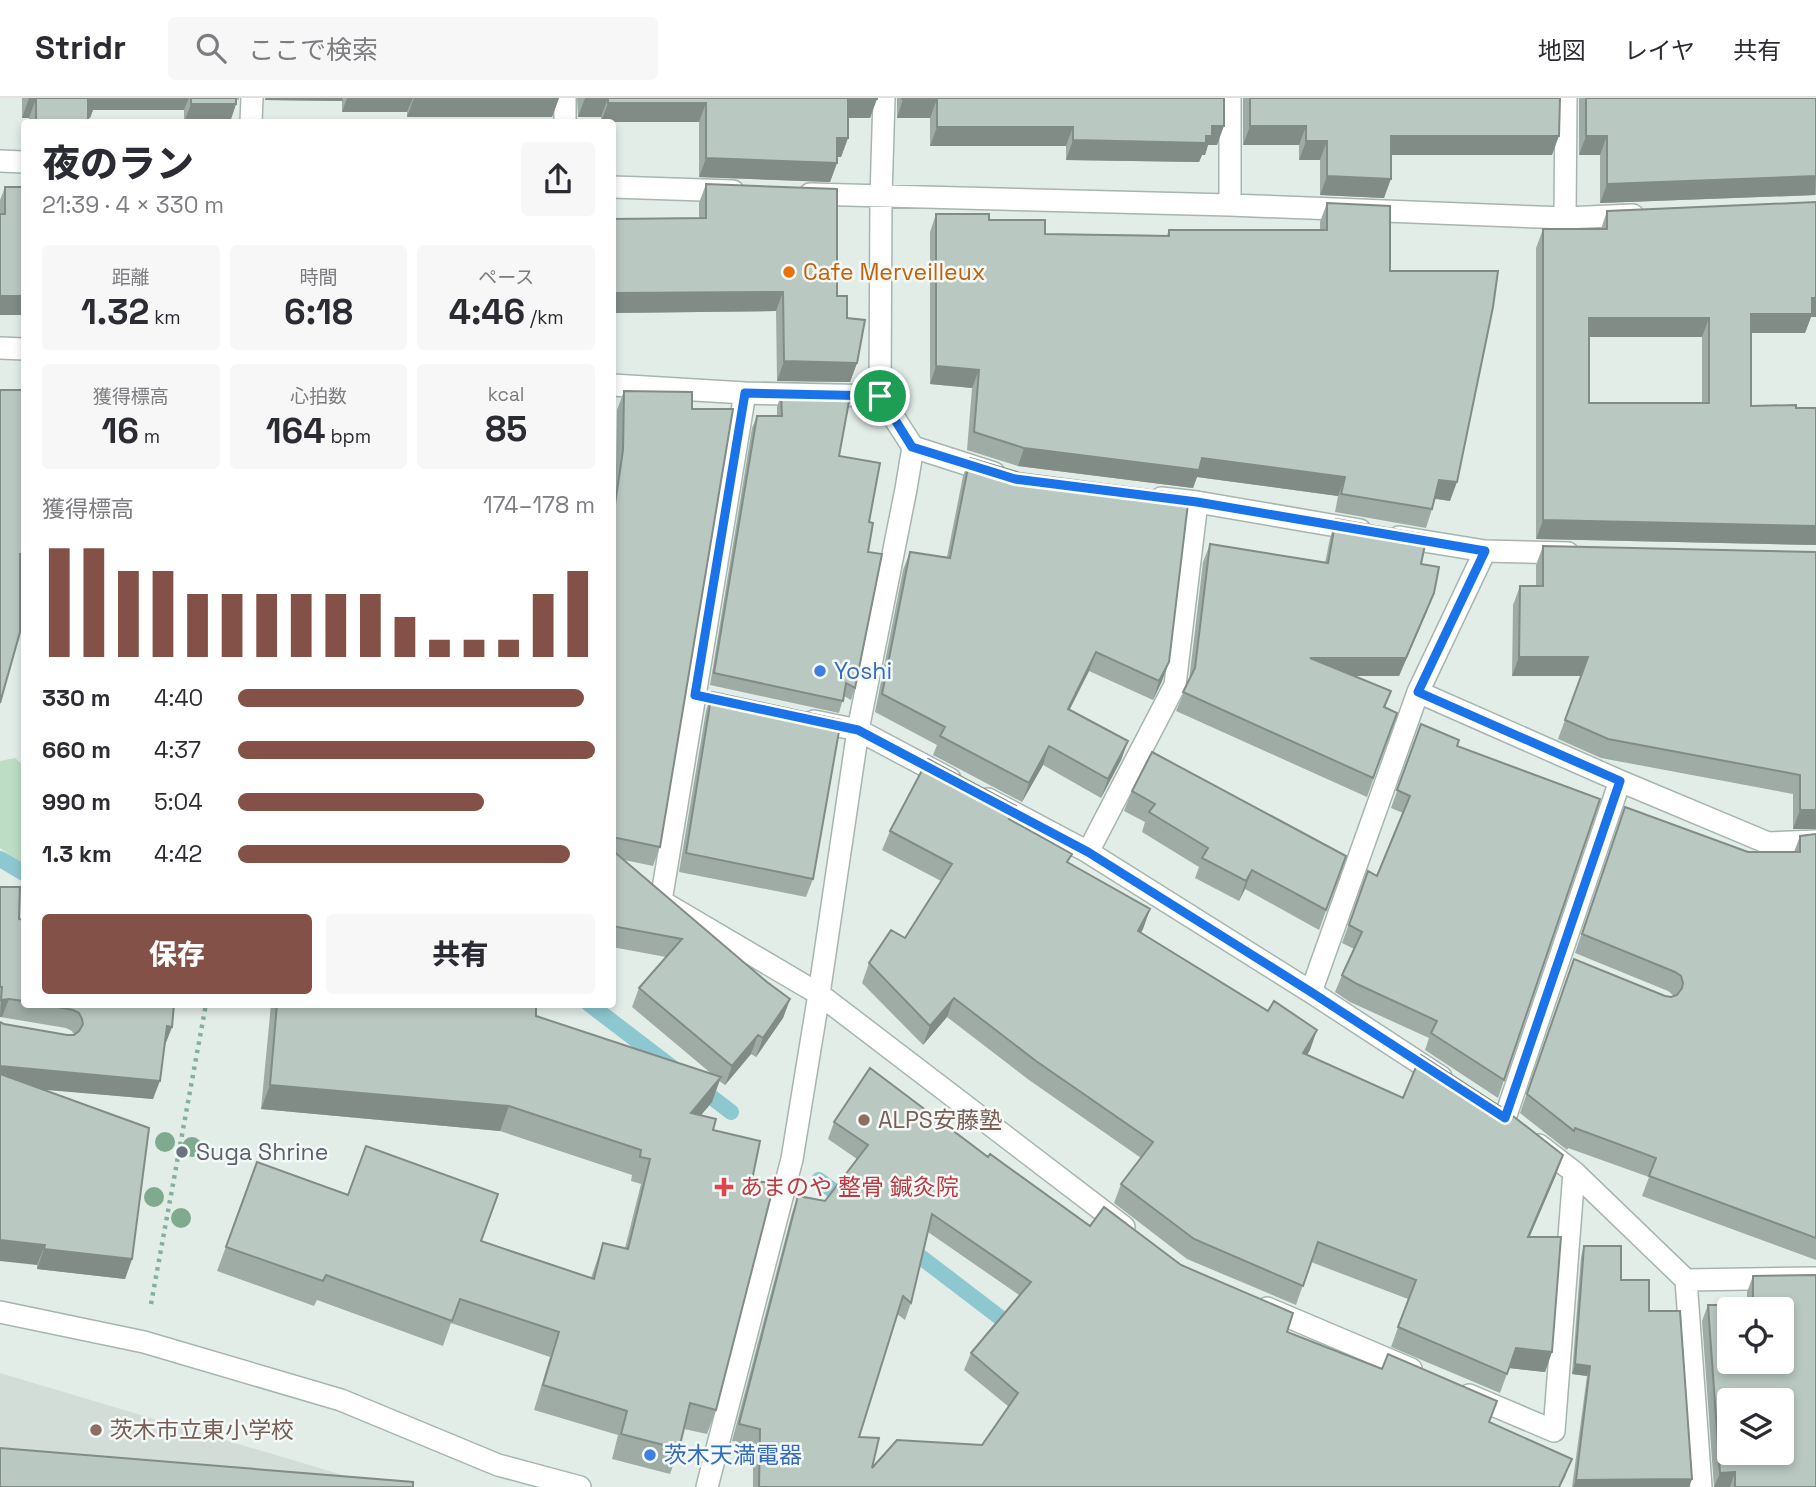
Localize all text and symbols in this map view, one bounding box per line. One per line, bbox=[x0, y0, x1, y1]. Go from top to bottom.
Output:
search box bbox=[168, 17, 658, 80]
text: Stridr bbox=[35, 27, 126, 69]
icon: search bbox=[192, 29, 230, 67]
text: ここで検索 bbox=[248, 33, 378, 67]
text: 地図 bbox=[1538, 35, 1586, 66]
text: レイヤ bbox=[1624, 35, 1695, 66]
text: 共有 bbox=[1733, 35, 1781, 66]
text: 夜のラン bbox=[42, 140, 194, 188]
button: share bbox=[521, 142, 595, 216]
text: 21:39 · 4 × 330 m bbox=[42, 190, 224, 220]
place label: Cafe Merveilleux bbox=[803, 257, 985, 287]
marker: Cafe Merveilleux bbox=[781, 264, 797, 280]
text: 距離 bbox=[112, 265, 150, 290]
text: 時間 bbox=[299, 265, 338, 290]
text: ペース bbox=[478, 265, 534, 290]
text: 1.32 bbox=[81, 290, 149, 334]
text: 6:18 bbox=[284, 290, 353, 334]
text: 4:46 bbox=[449, 290, 525, 334]
text: km bbox=[149, 305, 181, 330]
text: /km bbox=[525, 305, 564, 330]
pin bbox=[850, 366, 910, 426]
icon: arrive bbox=[861, 377, 899, 415]
text: kcal bbox=[488, 382, 525, 407]
text: 獲得標高 bbox=[93, 384, 169, 409]
text: 心拍数 bbox=[290, 384, 347, 409]
text: 85 bbox=[485, 407, 527, 451]
text: 16 bbox=[101, 409, 139, 453]
text: 164 bbox=[266, 409, 326, 453]
text: m bbox=[139, 424, 160, 449]
text: bpm bbox=[326, 424, 371, 449]
text: 174–178 m bbox=[483, 490, 595, 520]
text: 獲得標高 bbox=[42, 494, 134, 524]
place label: Yoshi bbox=[834, 656, 892, 686]
marker: Yoshi bbox=[812, 663, 828, 679]
text: 330 m bbox=[42, 683, 110, 713]
text: 4:40 bbox=[154, 683, 203, 713]
text: 660 m bbox=[42, 735, 111, 765]
text: 4:37 bbox=[154, 735, 201, 765]
text: 990 m bbox=[42, 787, 111, 817]
text: 5:04 bbox=[154, 787, 203, 817]
text: 1.3 km bbox=[42, 839, 112, 869]
text: 4:42 bbox=[154, 839, 202, 869]
button: 保存 bbox=[42, 914, 312, 994]
button: 共有 bbox=[326, 914, 595, 994]
place label: ALPS安藤塾 bbox=[878, 1105, 1002, 1135]
marker: ALPS安藤塾 bbox=[856, 1112, 872, 1128]
place label: Suga Shrine bbox=[196, 1137, 328, 1167]
marker: Suga Shrine bbox=[174, 1144, 190, 1160]
place label: あまのや 整骨 鍼灸院 bbox=[740, 1172, 959, 1202]
marker: あまのや 整骨 鍼灸院 bbox=[714, 1177, 734, 1197]
map controls bbox=[1717, 1297, 1794, 1465]
button: locate bbox=[1717, 1297, 1794, 1374]
button: layers bbox=[1717, 1388, 1794, 1465]
place label: 茨木市立東小学校 bbox=[110, 1415, 294, 1445]
marker: 茨木市立東小学校 bbox=[88, 1422, 104, 1438]
place label: 茨木天満電器 bbox=[664, 1440, 802, 1470]
marker: 茨木天満電器 bbox=[642, 1447, 658, 1463]

